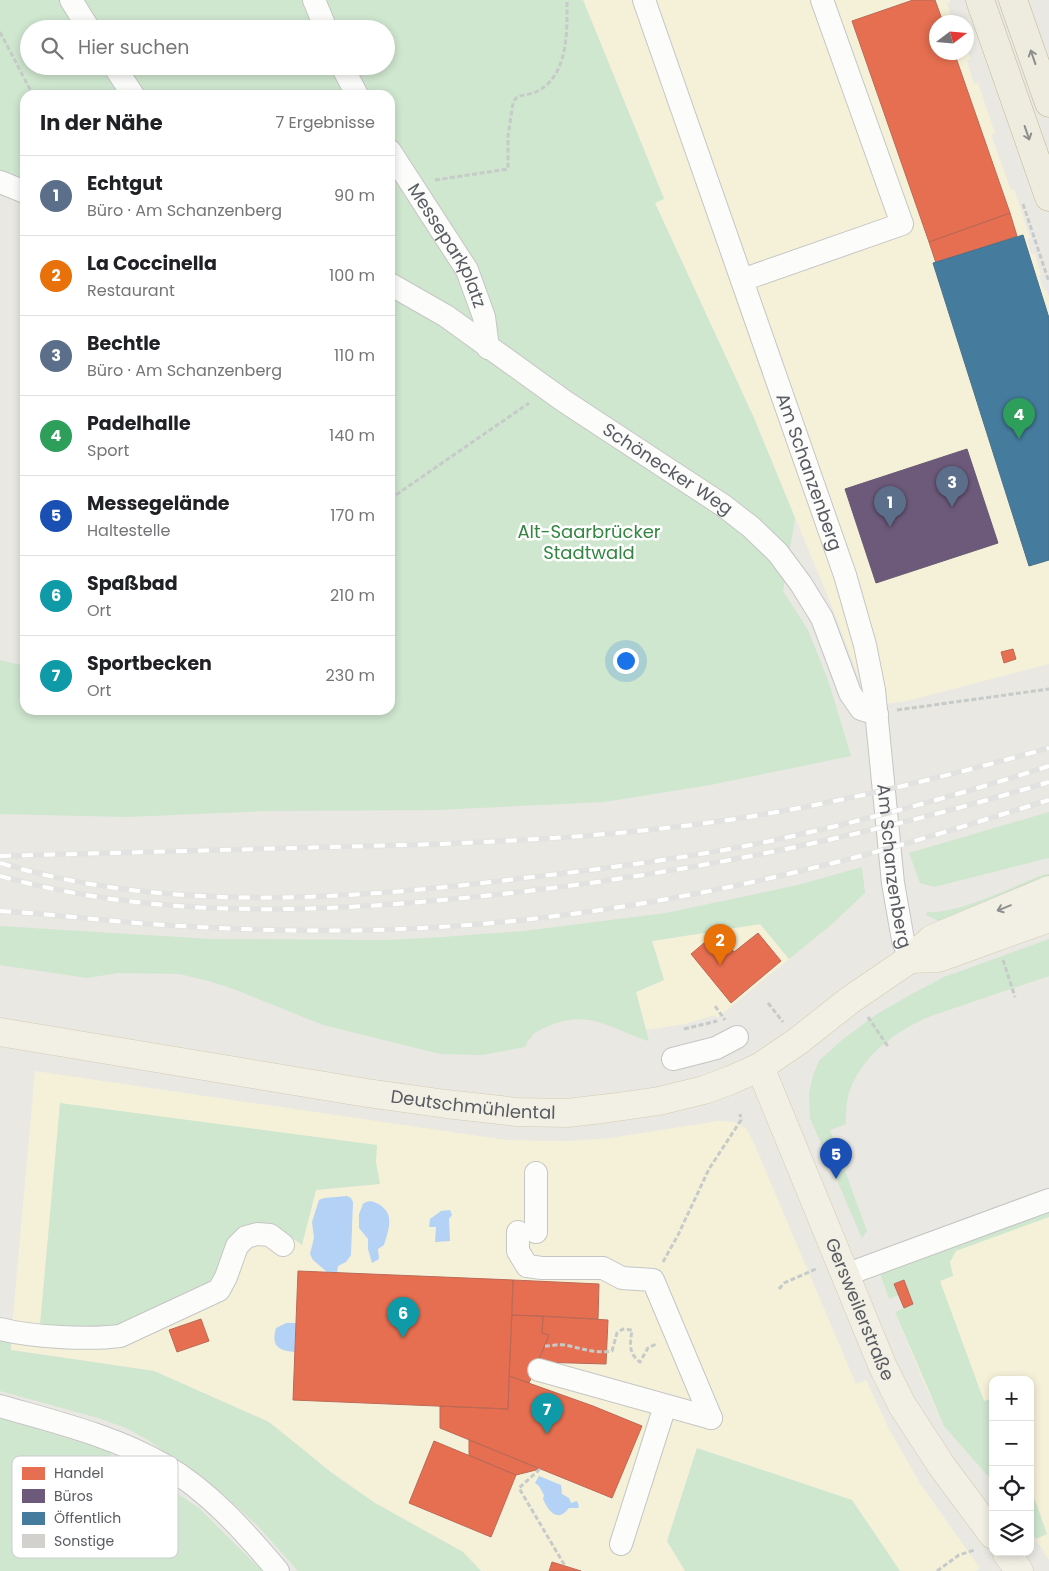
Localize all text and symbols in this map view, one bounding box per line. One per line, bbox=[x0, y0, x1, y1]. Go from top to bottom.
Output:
north arrow bbox=[929, 15, 974, 60]
search box bbox=[20, 20, 395, 75]
icon: search bbox=[38, 34, 66, 62]
text: Hier suchen bbox=[78, 34, 189, 61]
one-way arrow bbox=[1028, 50, 1037, 66]
text: In der Nähe bbox=[40, 108, 163, 137]
text: 7 Ergebnisse bbox=[275, 111, 375, 134]
one-way arrow bbox=[1023, 125, 1032, 141]
text: Echtgut bbox=[87, 170, 163, 197]
street label: Messeparkplatz bbox=[402, 178, 493, 311]
text: 1 bbox=[53, 184, 59, 207]
text: 90 m bbox=[334, 184, 375, 207]
text: Büro · Am Schanzenberg bbox=[87, 199, 282, 222]
text: La Coccinella bbox=[87, 250, 217, 277]
text: 2 bbox=[51, 264, 61, 287]
text: 100 m bbox=[329, 264, 375, 287]
text: Restaurant bbox=[87, 279, 175, 302]
text: Bechtle bbox=[87, 330, 161, 357]
text: 3 bbox=[51, 344, 61, 367]
text: 110 m bbox=[334, 344, 375, 367]
text: Büro · Am Schanzenberg bbox=[87, 359, 282, 382]
street label: Am Schanzenberg bbox=[770, 390, 849, 554]
pin: 4 bbox=[1003, 398, 1035, 439]
text: Padelhalle bbox=[87, 410, 191, 437]
street label: Schönecker Weg bbox=[598, 417, 739, 521]
text: 4 bbox=[51, 424, 61, 447]
text: 140 m bbox=[329, 424, 375, 447]
text: Sport bbox=[87, 439, 129, 462]
pin: 3 bbox=[936, 466, 968, 507]
pin: 1 bbox=[874, 486, 906, 527]
text: Messegelände bbox=[87, 490, 230, 517]
text: 5 bbox=[51, 504, 61, 527]
text: 170 m bbox=[330, 504, 375, 527]
text: Haltestelle bbox=[87, 519, 170, 542]
park label: Alt-Saarbrücker Stadtwald bbox=[517, 519, 661, 565]
text: Spaßbad bbox=[87, 570, 178, 597]
text: 6 bbox=[51, 584, 61, 607]
text: 210 m bbox=[330, 584, 375, 607]
text: Ort bbox=[87, 599, 111, 622]
your location bbox=[613, 648, 639, 674]
text: Sportbecken bbox=[87, 650, 212, 677]
text: 7 bbox=[52, 664, 60, 687]
text: 230 m bbox=[326, 664, 375, 687]
text: Ort bbox=[87, 679, 111, 702]
street label: Am Schanzenberg bbox=[871, 783, 918, 952]
one-way arrow bbox=[997, 904, 1012, 914]
pin: 2 bbox=[704, 924, 736, 965]
street label: Deutschmühlental bbox=[389, 1083, 556, 1125]
pin: 5 bbox=[820, 1138, 852, 1179]
street label: Gersweilerstraße bbox=[819, 1234, 901, 1385]
pin: 6 bbox=[387, 1297, 419, 1338]
map controls bbox=[989, 1376, 1034, 1556]
button: + bbox=[989, 1376, 1034, 1421]
pin: 7 bbox=[531, 1393, 563, 1434]
button: − bbox=[989, 1421, 1034, 1466]
legend bbox=[12, 1456, 178, 1558]
text: Handel bbox=[54, 1463, 104, 1483]
button: locate bbox=[989, 1466, 1034, 1511]
text: Büros bbox=[54, 1486, 93, 1506]
text: Öffentlich bbox=[54, 1508, 121, 1528]
button: layers bbox=[989, 1511, 1034, 1556]
text: Sonstige bbox=[54, 1531, 114, 1551]

